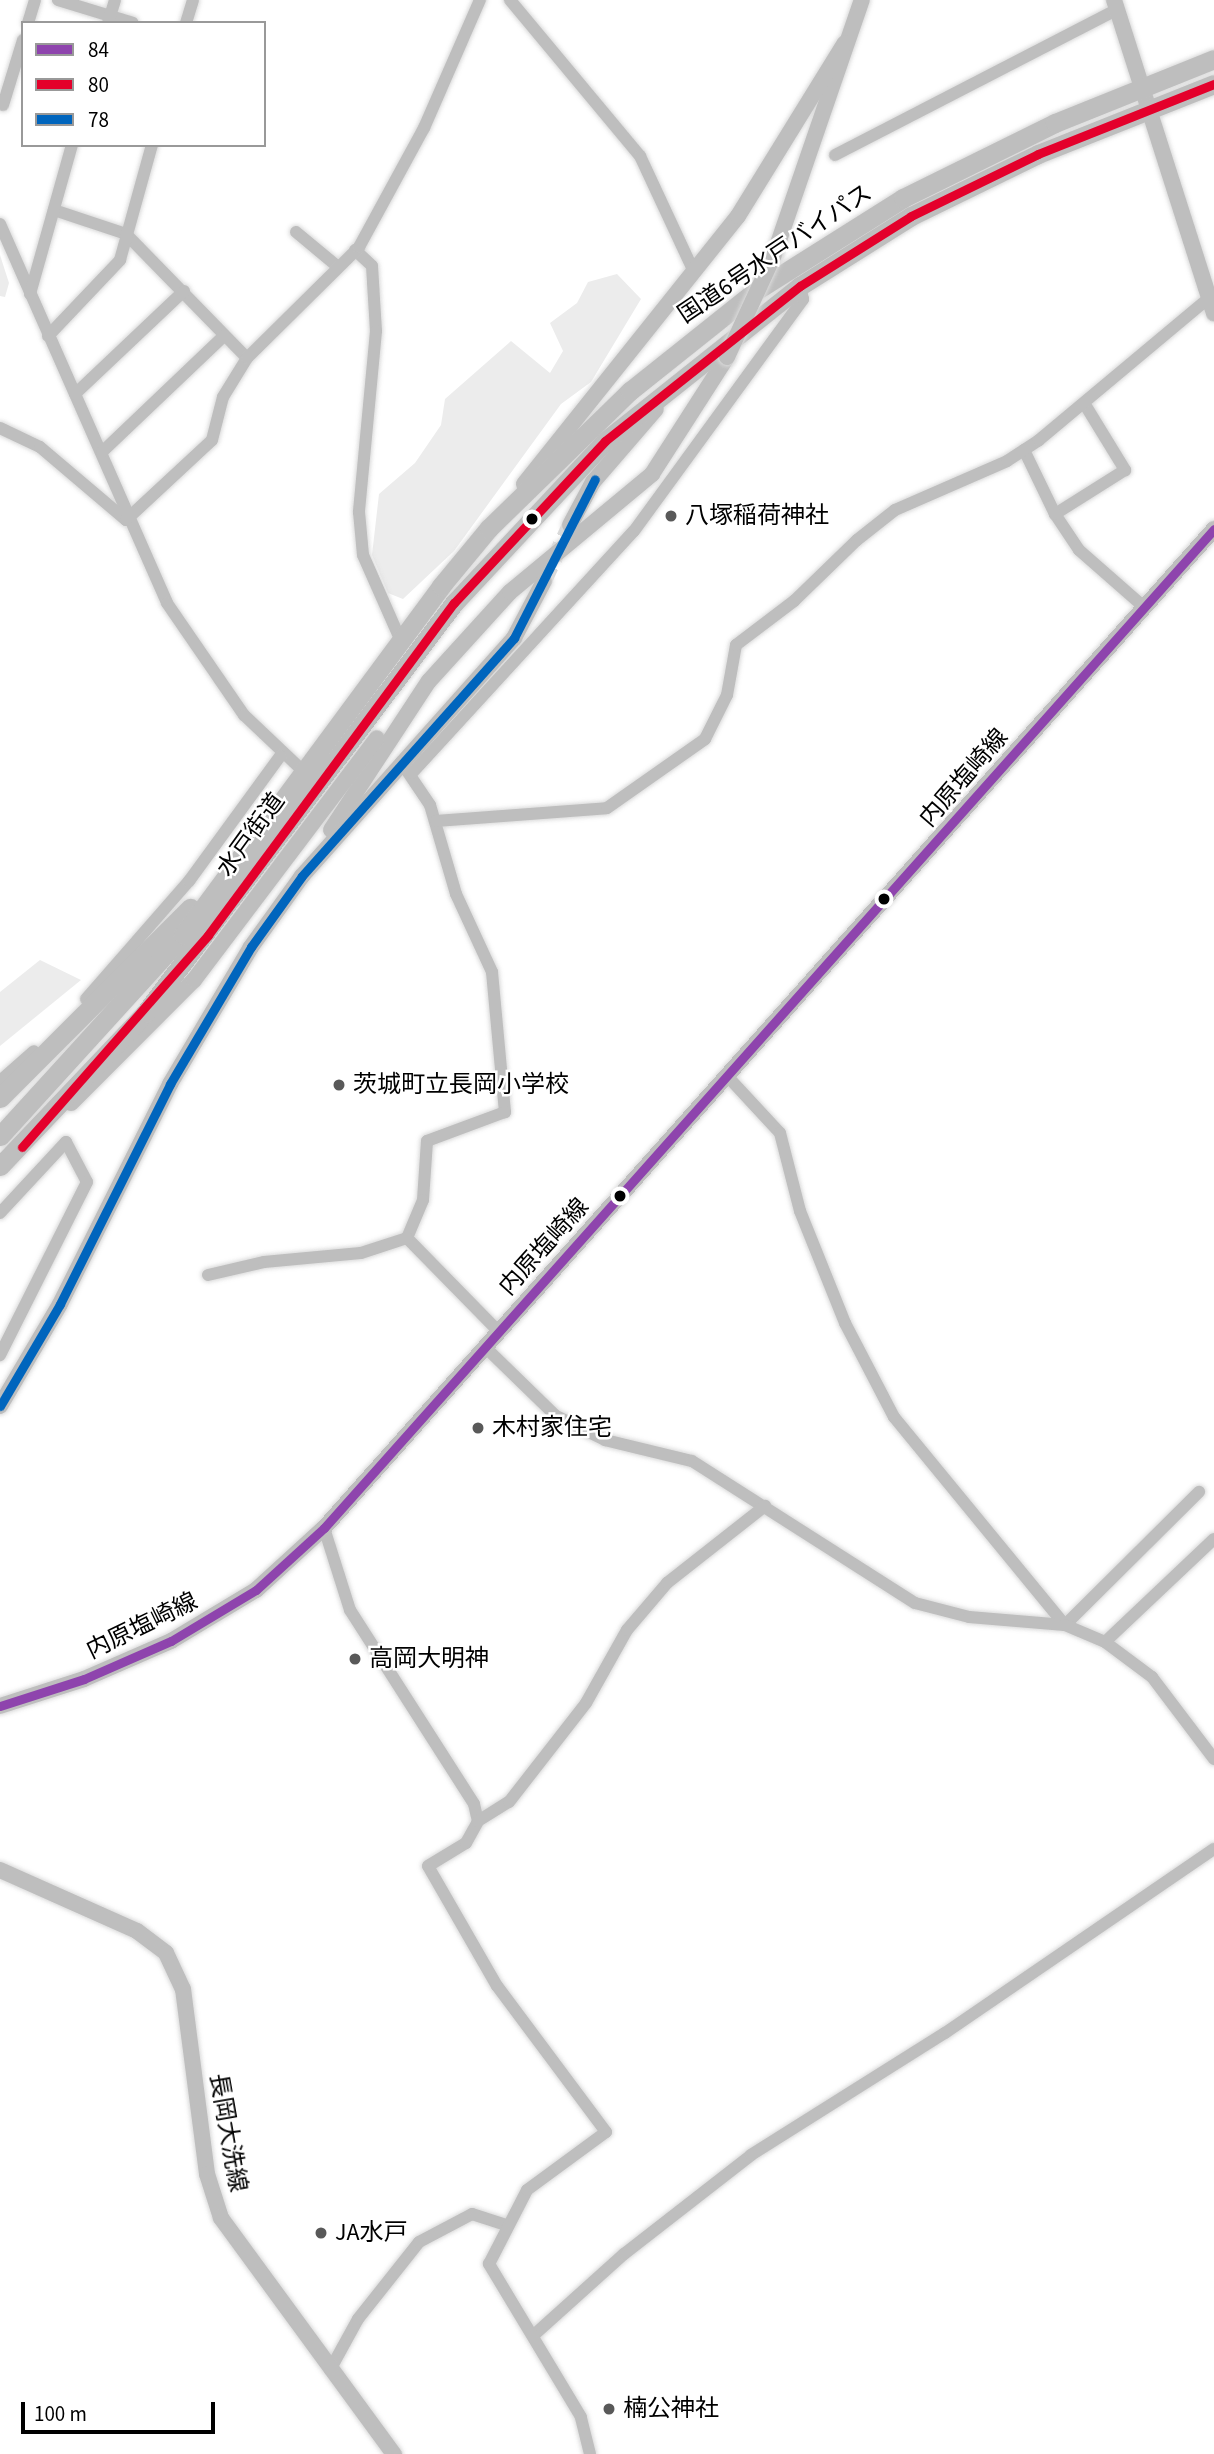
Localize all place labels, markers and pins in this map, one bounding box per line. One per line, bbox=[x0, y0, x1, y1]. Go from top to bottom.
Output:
place label: 八塚稲荷神社 bbox=[685, 502, 829, 530]
marker: 八塚稲荷神社 bbox=[663, 508, 679, 524]
unlabelled marker bbox=[525, 512, 539, 526]
unlabelled marker bbox=[877, 892, 891, 906]
place label: 茨城町立長岡小学校 bbox=[353, 1071, 569, 1099]
marker: 茨城町立長岡小学校 bbox=[331, 1077, 347, 1093]
unlabelled marker bbox=[613, 1189, 627, 1203]
place label: 木村家住宅 bbox=[492, 1414, 612, 1442]
marker: 木村家住宅 bbox=[470, 1420, 486, 1436]
place label: 高岡大明神 bbox=[369, 1645, 489, 1673]
marker: 高岡大明神 bbox=[347, 1651, 363, 1667]
place label: JA水戸 bbox=[335, 2219, 408, 2247]
marker: JA水戸 bbox=[313, 2225, 329, 2241]
place label: 楠公神社 bbox=[623, 2395, 719, 2423]
marker: 楠公神社 bbox=[601, 2401, 617, 2417]

